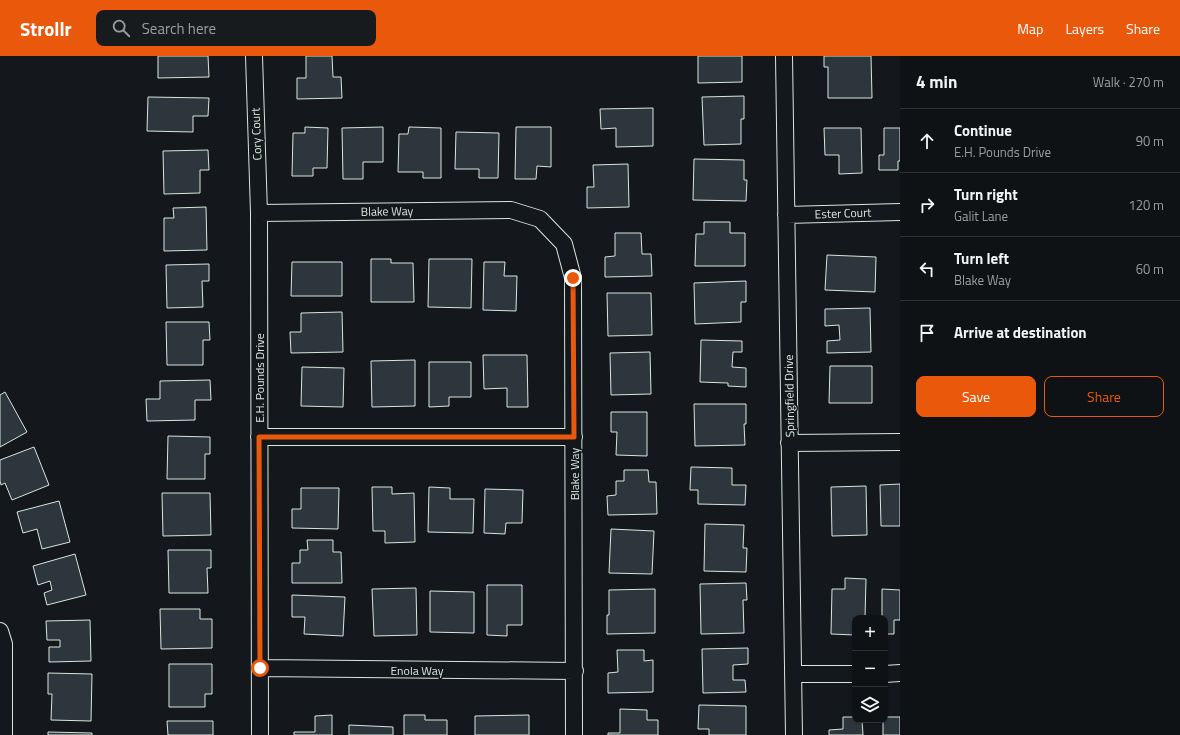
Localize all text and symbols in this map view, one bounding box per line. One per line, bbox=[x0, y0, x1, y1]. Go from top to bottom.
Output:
search box bbox=[96, 10, 376, 46]
text: Strollr bbox=[20, 14, 72, 43]
icon: search bbox=[110, 17, 132, 39]
text: Search here bbox=[142, 17, 216, 40]
text: Map bbox=[1017, 18, 1043, 39]
text: Layers bbox=[1065, 18, 1104, 39]
text: Share bbox=[1126, 18, 1160, 39]
text: 4 min bbox=[916, 69, 957, 95]
text: Walk · 270 m bbox=[1093, 72, 1164, 92]
street label: Cory Court bbox=[246, 106, 266, 161]
text: Continue bbox=[954, 119, 1012, 142]
icon: ahead bbox=[916, 130, 938, 152]
text: 90 m bbox=[1136, 131, 1164, 151]
text: E.H. Pounds Drive bbox=[954, 142, 1051, 162]
text: Turn right bbox=[954, 183, 1018, 206]
icon: right bbox=[916, 194, 938, 216]
text: 120 m bbox=[1128, 195, 1164, 215]
street label: Blake Way bbox=[361, 201, 414, 221]
street label: Ester Court bbox=[814, 202, 872, 223]
text: Galit Lane bbox=[954, 206, 1008, 226]
text: Turn left bbox=[954, 247, 1009, 270]
icon: left bbox=[916, 258, 938, 280]
text: 60 m bbox=[1136, 259, 1164, 279]
route end bbox=[564, 269, 582, 287]
text: Blake Way bbox=[954, 270, 1011, 290]
text: Arrive at destination bbox=[954, 321, 1087, 344]
icon: arrive bbox=[916, 322, 938, 344]
street label: E.H. Pounds Drive bbox=[250, 333, 269, 423]
street label: Springfield Drive bbox=[779, 354, 799, 438]
button: Save bbox=[916, 376, 1036, 417]
button: Share bbox=[1044, 376, 1164, 417]
street label: Blake Way bbox=[565, 447, 584, 500]
map controls bbox=[852, 615, 888, 723]
button: + bbox=[852, 615, 888, 651]
button: − bbox=[852, 651, 888, 687]
route start bbox=[251, 659, 269, 677]
street label: Enola Way bbox=[390, 661, 444, 680]
button: layers bbox=[852, 687, 888, 723]

